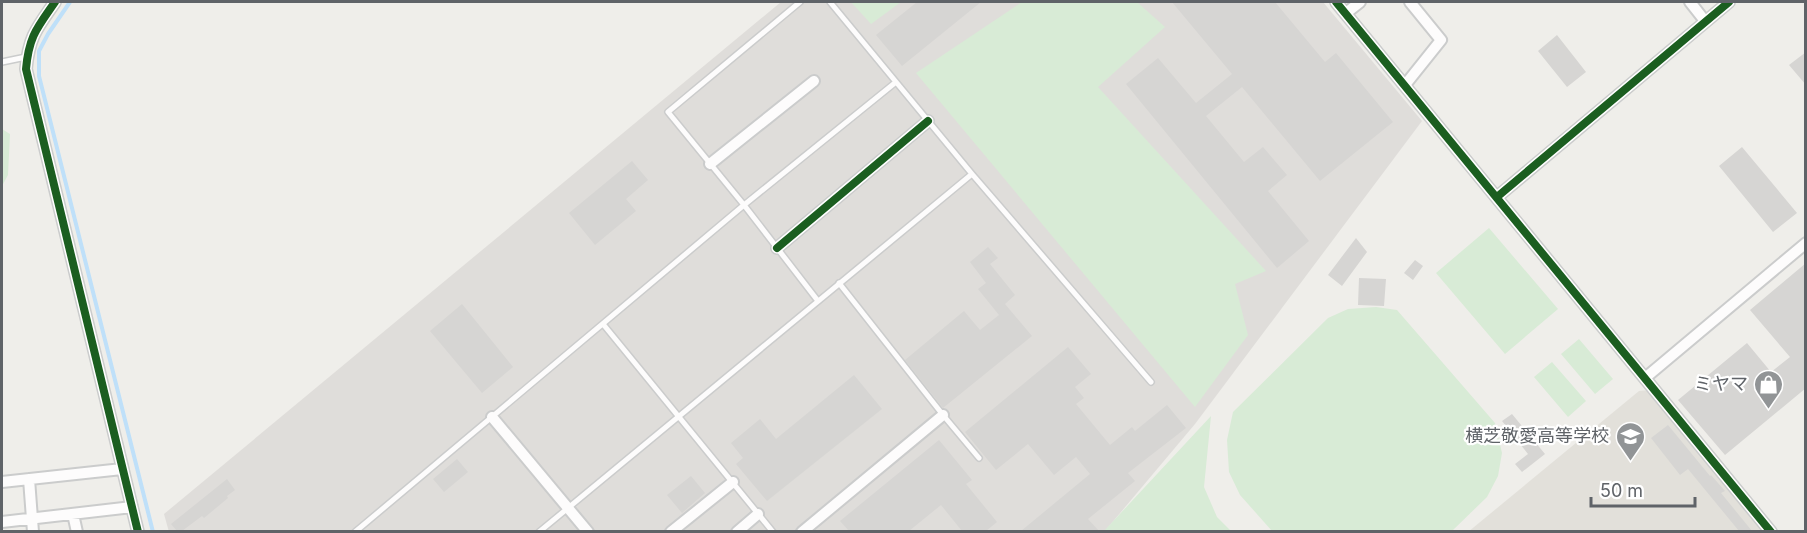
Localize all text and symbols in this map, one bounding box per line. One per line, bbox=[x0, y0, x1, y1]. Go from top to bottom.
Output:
shop icon: ミヤマ bbox=[1753, 368, 1785, 410]
place label: ミヤマ bbox=[1694, 373, 1748, 394]
school or university icon: 横芝敬愛高等学校 bbox=[1614, 420, 1646, 462]
place label: 横芝敬愛高等学校 bbox=[1465, 425, 1609, 446]
scale bar bbox=[1591, 470, 1694, 508]
text: 50 m bbox=[1600, 480, 1643, 501]

